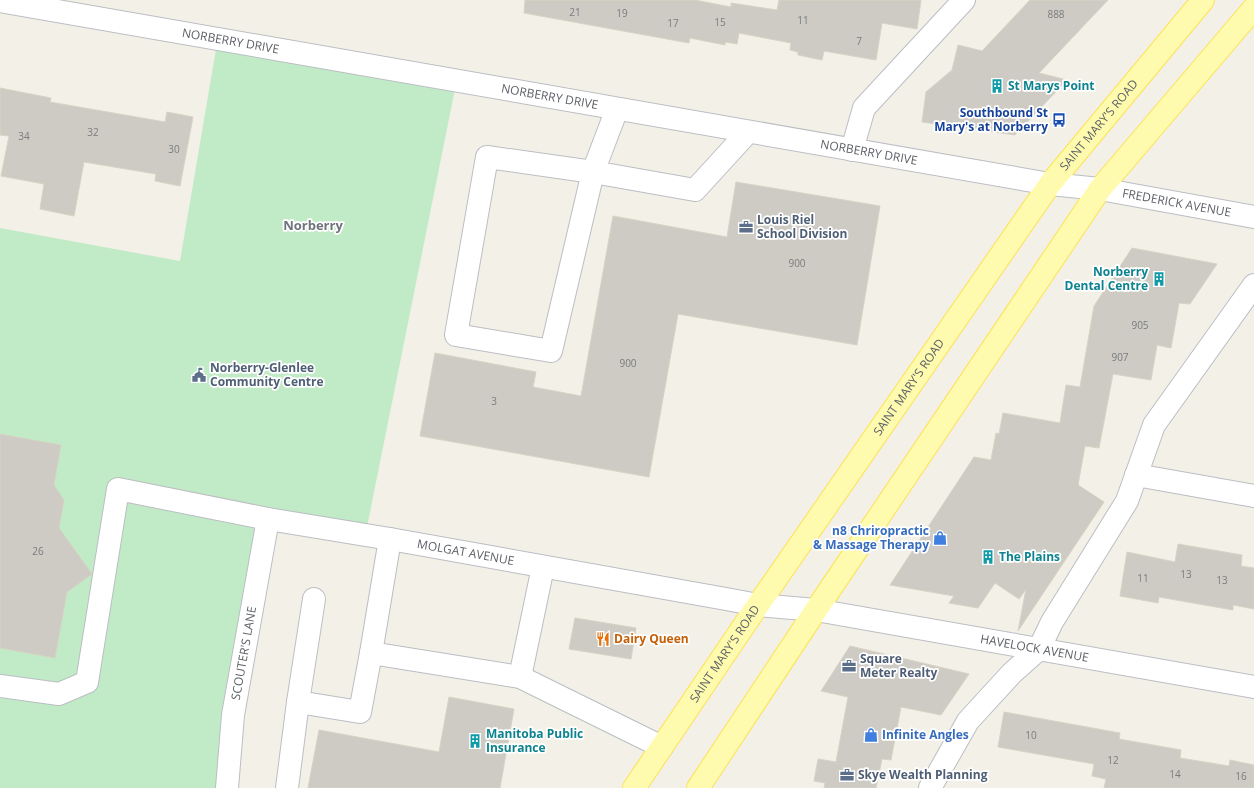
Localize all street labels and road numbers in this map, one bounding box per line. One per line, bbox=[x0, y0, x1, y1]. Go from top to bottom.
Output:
street label: NORBERRY DRIVE bbox=[181, 24, 280, 57]
street label: SAINT MARY'S ROAD bbox=[1056, 75, 1142, 174]
street label: NORBERRY DRIVE bbox=[500, 80, 600, 113]
street label: NORBERRY DRIVE bbox=[819, 135, 919, 169]
street label: FREDERICK AVENUE bbox=[1121, 184, 1233, 221]
street label: SAINT MARY'S ROAD bbox=[869, 335, 948, 439]
street label: MOLGAT AVENUE bbox=[416, 535, 516, 569]
street label: SAINT MARY'S ROAD bbox=[685, 602, 764, 706]
street label: SCOUTER'S LANE bbox=[227, 605, 260, 701]
street label: HAVELOCK AVENUE bbox=[979, 630, 1090, 666]

